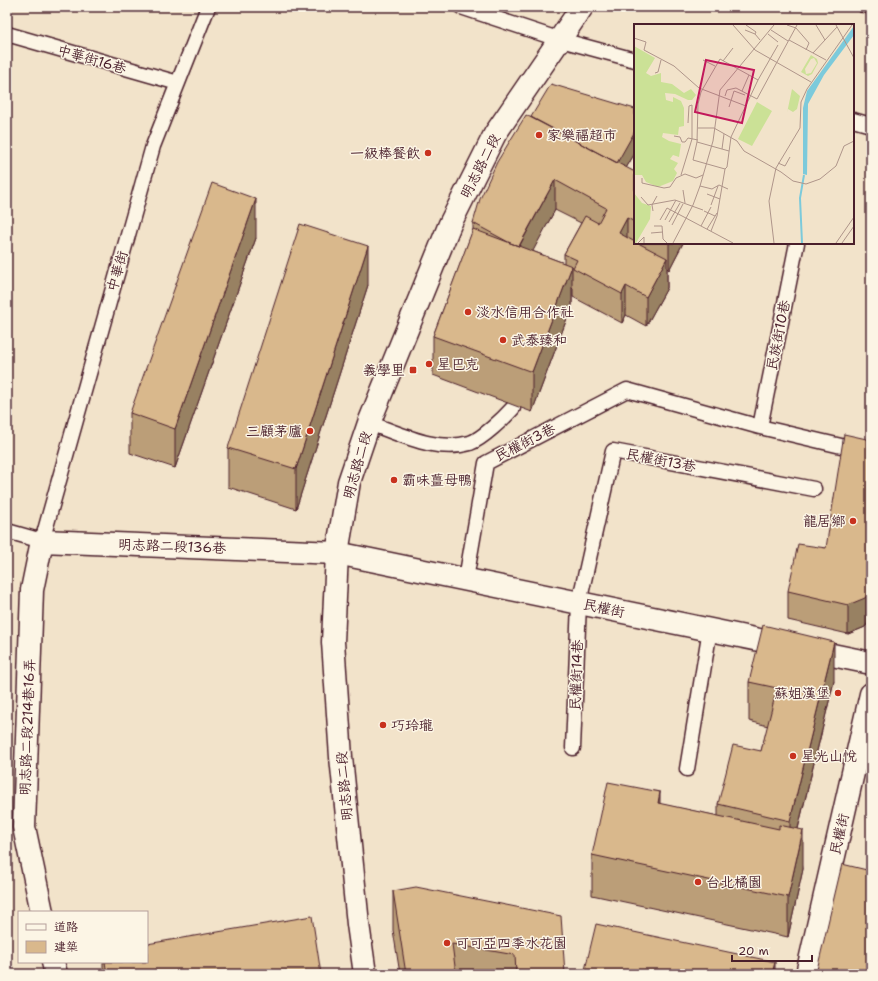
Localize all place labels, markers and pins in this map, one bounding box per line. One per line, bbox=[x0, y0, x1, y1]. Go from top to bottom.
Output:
place label: 家樂福超市 bbox=[547, 126, 617, 144]
marker: 家樂福超市 bbox=[534, 130, 544, 140]
place label: 一級棒餐飲 bbox=[350, 144, 420, 162]
marker: 一級棒餐飲 bbox=[423, 148, 433, 158]
place label: 淡水信用合作社 bbox=[476, 303, 574, 321]
marker: 淡水信用合作社 bbox=[463, 307, 473, 317]
place label: 武泰臻和 bbox=[511, 331, 567, 349]
marker: 武泰臻和 bbox=[498, 335, 508, 345]
place label: 星巴克 bbox=[437, 355, 479, 373]
marker: 星巴克 bbox=[424, 359, 434, 369]
place label: 義學里 bbox=[363, 361, 405, 379]
marker: 義學里 bbox=[408, 365, 418, 375]
place label: 三顧茅廬 bbox=[246, 422, 302, 440]
marker: 三顧茅廬 bbox=[305, 426, 315, 436]
place label: 霸味薑母鴨 bbox=[402, 471, 472, 489]
marker: 霸味薑母鴨 bbox=[389, 475, 399, 485]
place label: 龍居鄉 bbox=[803, 512, 845, 530]
marker: 龍居鄉 bbox=[848, 516, 858, 526]
place label: 蘇姐漢堡 bbox=[774, 684, 830, 702]
marker: 蘇姐漢堡 bbox=[833, 688, 843, 698]
place label: 巧玲瓏 bbox=[391, 716, 433, 734]
marker: 巧玲瓏 bbox=[378, 720, 388, 730]
place label: 星光山悅 bbox=[801, 747, 857, 765]
marker: 星光山悅 bbox=[788, 751, 798, 761]
place label: 台北橘園 bbox=[706, 873, 762, 891]
marker: 台北橘園 bbox=[693, 877, 703, 887]
place label: 可可亞四季水花園 bbox=[455, 934, 567, 952]
marker: 可可亞四季水花園 bbox=[442, 938, 452, 948]

